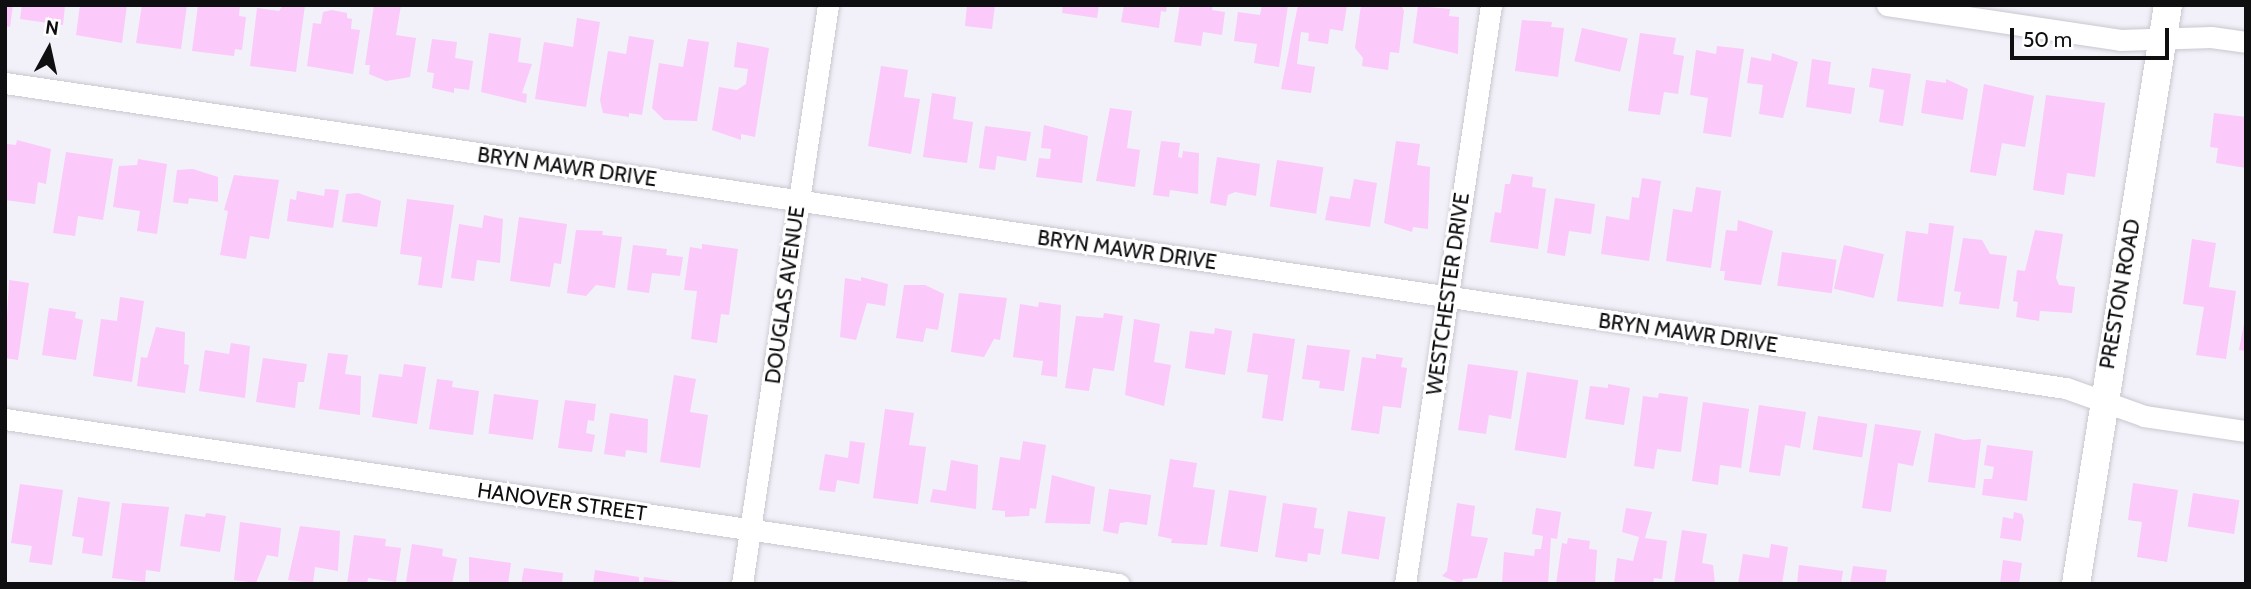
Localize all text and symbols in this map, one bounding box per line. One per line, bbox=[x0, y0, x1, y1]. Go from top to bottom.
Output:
north arrow bbox=[14, 14, 84, 84]
scale bar bbox=[2013, 14, 2172, 58]
text: N bbox=[44, 15, 60, 40]
text: 50 m bbox=[2023, 27, 2072, 52]
street label: BRYN MAWR DRIVE bbox=[476, 142, 658, 192]
street label: WESTCHESTER DRIVE bbox=[1421, 191, 1475, 397]
street label: DOUGLAS AVENUE bbox=[760, 205, 810, 385]
street label: PRESTON ROAD bbox=[2094, 217, 2146, 371]
street label: BRYN MAWR DRIVE bbox=[1036, 225, 1218, 275]
street label: BRYN MAWR DRIVE bbox=[1597, 308, 1779, 358]
street label: HANOVER STREET bbox=[476, 478, 648, 526]

